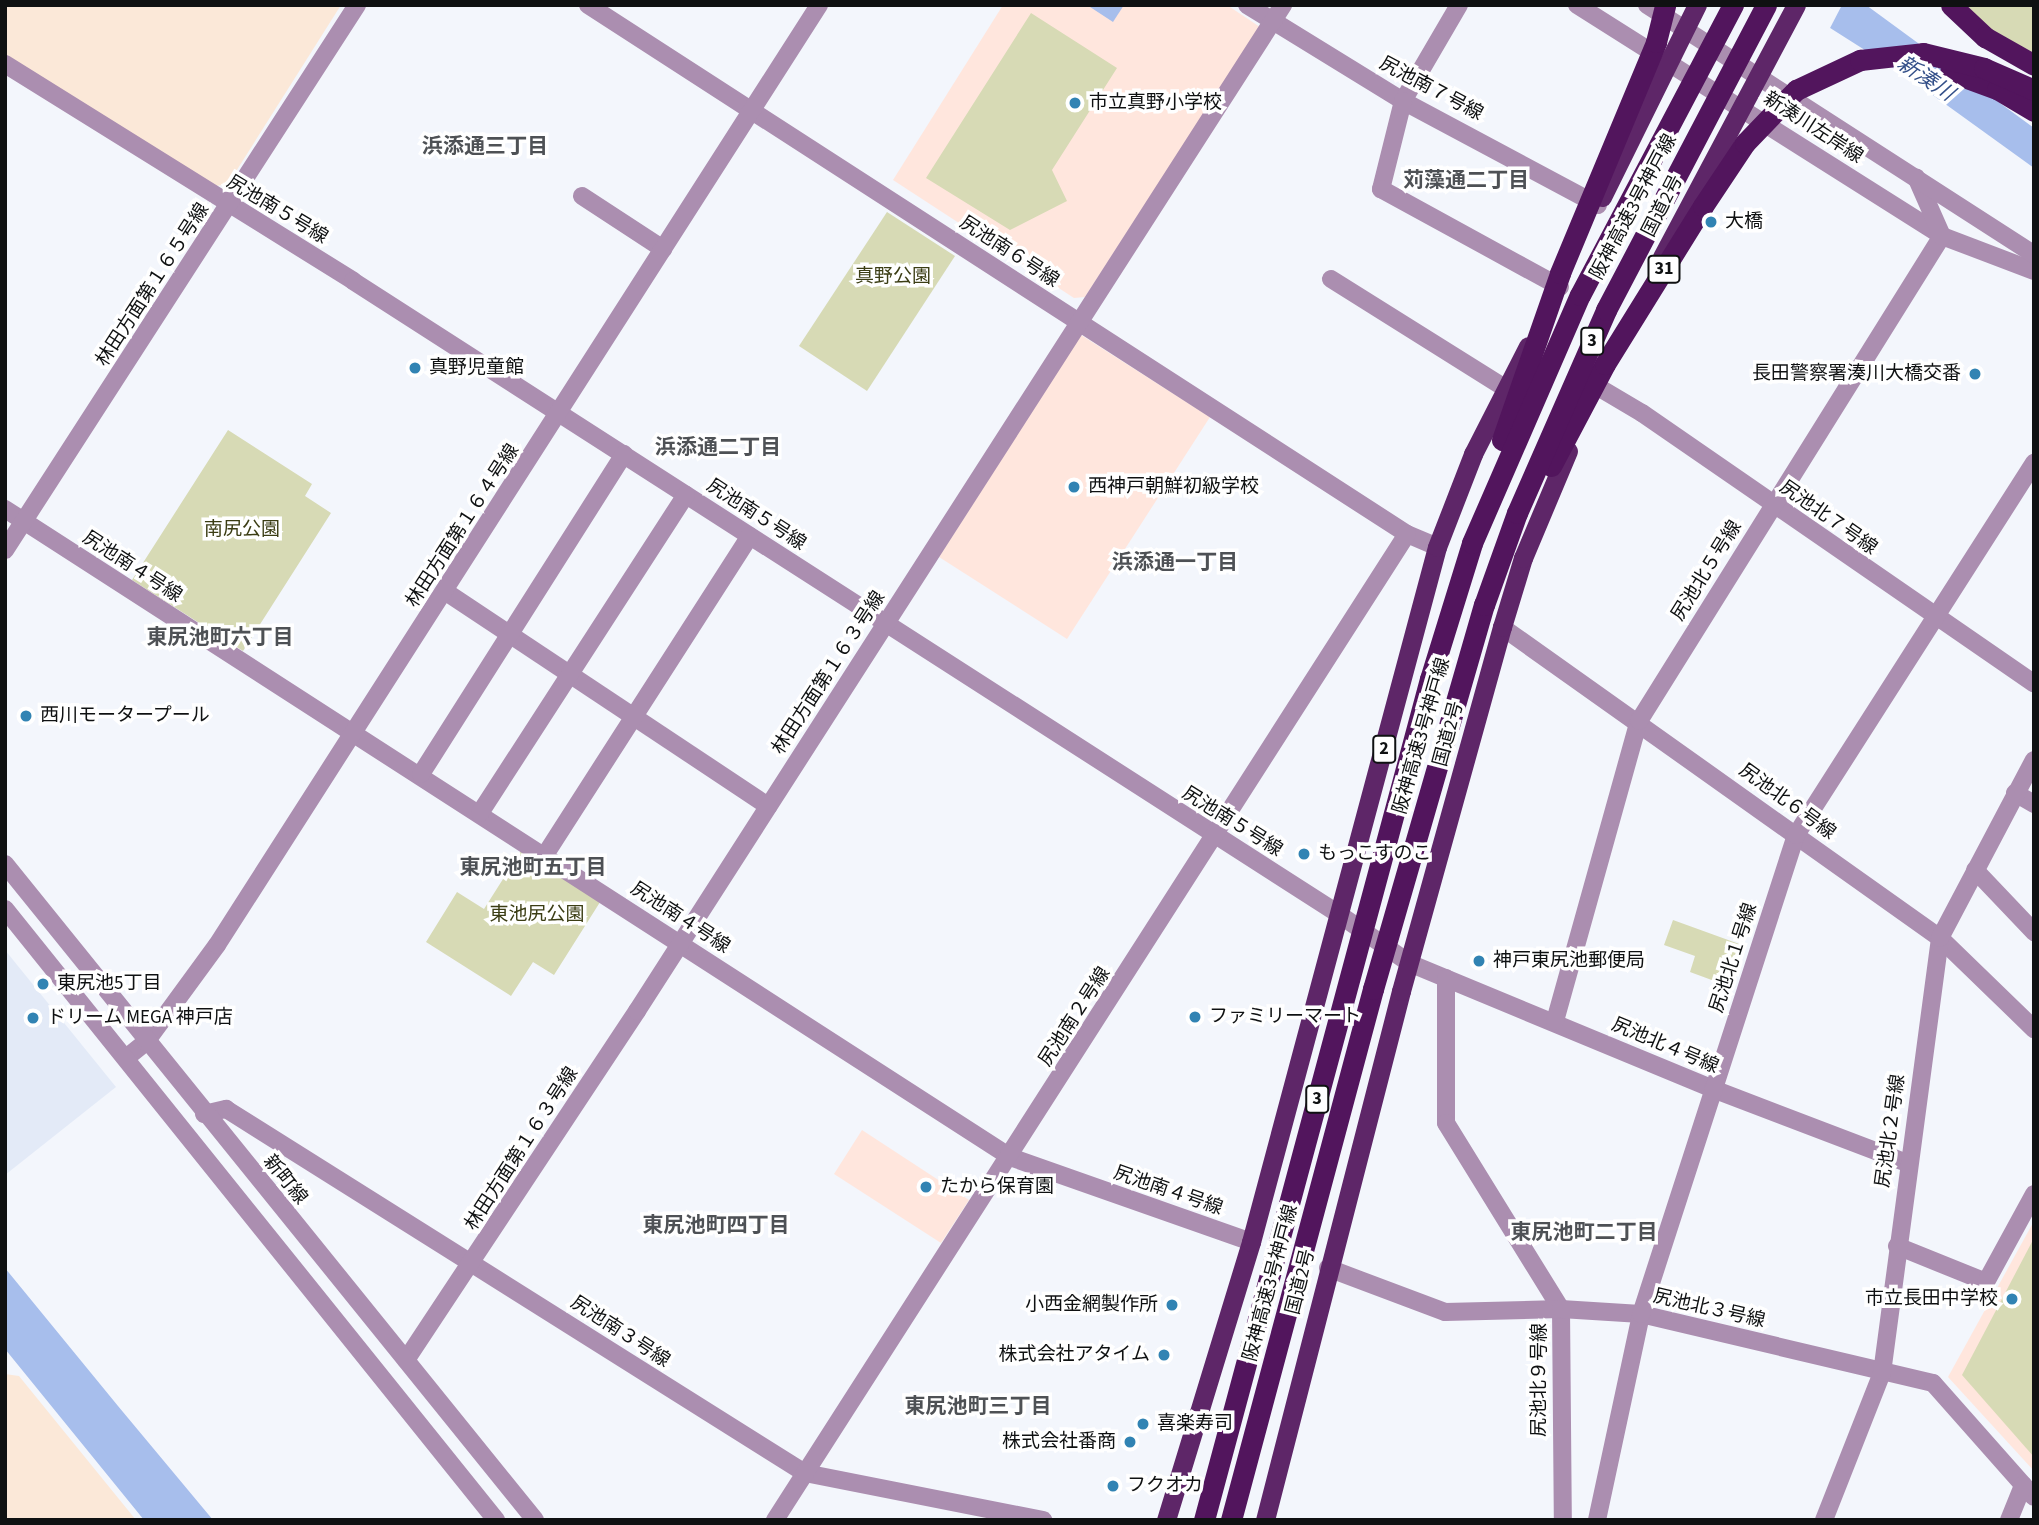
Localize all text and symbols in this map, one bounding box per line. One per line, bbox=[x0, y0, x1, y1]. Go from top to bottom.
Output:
water label: 新湊川 bbox=[1893, 50, 1959, 106]
street label: 尻池南７号線 bbox=[1375, 52, 1487, 126]
street label: 新湊川左岸線 bbox=[1759, 87, 1867, 169]
place label: 市立真野小学校 bbox=[1089, 92, 1222, 114]
marker: 市立真野小学校 bbox=[1067, 95, 1083, 111]
street label: 阪神高速3号神戸線 bbox=[1586, 130, 1682, 284]
district label: 浜添通三丁目 bbox=[422, 133, 548, 159]
district label: 苅藻通二丁目 bbox=[1403, 167, 1529, 193]
street label: 尻池南５号線 bbox=[222, 171, 332, 249]
street label: 国道2号 bbox=[1638, 171, 1688, 241]
street label: 林田方面第１６５号線 bbox=[92, 199, 214, 371]
street label: 尻池南６号線 bbox=[955, 211, 1063, 293]
place label: 大橋 bbox=[1725, 211, 1763, 233]
marker: 大橋 bbox=[1703, 214, 1719, 230]
road number: 31 bbox=[1646, 255, 1682, 284]
park label: 真野公園 bbox=[855, 266, 931, 288]
road number: 3 bbox=[1580, 326, 1604, 356]
place label: 真野児童館 bbox=[429, 357, 524, 379]
marker: 真野児童館 bbox=[407, 360, 423, 376]
place label: 長田警察署湊川大橋交番 bbox=[1752, 363, 1961, 385]
marker: 長田警察署湊川大橋交番 bbox=[1967, 366, 1983, 382]
district label: 浜添通二丁目 bbox=[655, 434, 781, 460]
street label: 林田方面第１６４号線 bbox=[402, 440, 524, 612]
street label: 尻池南５号線 bbox=[702, 474, 810, 556]
place label: 西神戸朝鮮初級学校 bbox=[1088, 476, 1259, 498]
street label: 尻池北７号線 bbox=[1775, 476, 1881, 560]
marker: 西神戸朝鮮初級学校 bbox=[1066, 479, 1082, 495]
street label: 尻池北５号線 bbox=[1667, 517, 1747, 625]
park label: 南尻公園 bbox=[204, 519, 280, 541]
street label: 尻池南４号線 bbox=[78, 526, 186, 608]
district label: 浜添通一丁目 bbox=[1112, 549, 1238, 575]
street label: 林田方面第１６３号線 bbox=[768, 587, 890, 759]
district label: 東尻池町六丁目 bbox=[147, 624, 293, 650]
street label: 阪神高速3号神戸線 bbox=[1389, 655, 1455, 817]
street label: 国道2号 bbox=[1429, 699, 1469, 769]
place label: 西川モータープール bbox=[40, 705, 211, 727]
marker: 西川モータープール bbox=[18, 708, 34, 724]
road number: 2 bbox=[1372, 734, 1396, 764]
street label: 尻池北６号線 bbox=[1734, 759, 1840, 845]
street label: 尻池南５号線 bbox=[1178, 782, 1286, 862]
place label: もっこすのこ bbox=[1318, 843, 1432, 865]
marker: もっこすのこ bbox=[1296, 846, 1312, 862]
district label: 東尻池町五丁目 bbox=[460, 854, 606, 880]
street label: 尻池南４号線 bbox=[626, 877, 734, 959]
street label: 尻池北１号線 bbox=[1706, 900, 1762, 1016]
park label: 東池尻公園 bbox=[490, 904, 584, 926]
place label: 神戸東尻池郵便局 bbox=[1493, 950, 1645, 972]
marker: 神戸東尻池郵便局 bbox=[1471, 953, 1487, 969]
street label: 尻池南２号線 bbox=[1034, 963, 1116, 1071]
place label: 東尻池5丁目 bbox=[57, 973, 161, 995]
marker: 東尻池5丁目 bbox=[35, 976, 51, 992]
place label: ファミリーマート bbox=[1209, 1006, 1361, 1028]
place label: ドリーム MEGA 神戸店 bbox=[47, 1007, 233, 1029]
marker: ファミリーマート bbox=[1187, 1009, 1203, 1025]
marker: ドリーム MEGA 神戸店 bbox=[25, 1010, 41, 1026]
street label: 尻池北４号線 bbox=[1608, 1013, 1722, 1079]
street label: 林田方面第１６３号線 bbox=[461, 1063, 583, 1235]
street label: 尻池北２号線 bbox=[1872, 1073, 1910, 1189]
road number: 3 bbox=[1305, 1084, 1329, 1114]
street label: 新町線 bbox=[258, 1151, 312, 1209]
street label: 尻池南４号線 bbox=[1110, 1162, 1226, 1220]
place label: たから保育園 bbox=[940, 1176, 1054, 1198]
marker: たから保育園 bbox=[918, 1179, 934, 1195]
street label: 阪神高速3号神戸線 bbox=[1239, 1202, 1303, 1364]
district label: 東尻池町四丁目 bbox=[643, 1212, 789, 1238]
district label: 東尻池町二丁目 bbox=[1511, 1219, 1657, 1245]
street label: 国道2号 bbox=[1282, 1247, 1320, 1317]
street label: 尻池北３号線 bbox=[1651, 1285, 1767, 1333]
place label: 市立長田中学校 bbox=[1865, 1288, 1998, 1310]
street label: 尻池南３号線 bbox=[566, 1291, 674, 1373]
marker: 市立長田中学校 bbox=[2004, 1291, 2020, 1307]
place label: 小西金網製作所 bbox=[1025, 1294, 1158, 1316]
marker: 小西金網製作所 bbox=[1164, 1297, 1180, 1313]
street label: 尻池北９号線 bbox=[1529, 1323, 1551, 1437]
place label: 株式会社アタイム bbox=[998, 1344, 1150, 1366]
marker: 株式会社アタイム bbox=[1156, 1347, 1172, 1363]
district label: 東尻池町三丁目 bbox=[905, 1393, 1051, 1419]
place label: 喜楽寿司 bbox=[1157, 1413, 1233, 1435]
marker: 喜楽寿司 bbox=[1135, 1416, 1151, 1432]
place label: 株式会社番商 bbox=[1002, 1431, 1116, 1453]
marker: 株式会社番商 bbox=[1122, 1434, 1138, 1450]
place label: フクオカ bbox=[1127, 1475, 1203, 1497]
marker: フクオカ bbox=[1105, 1478, 1121, 1494]

